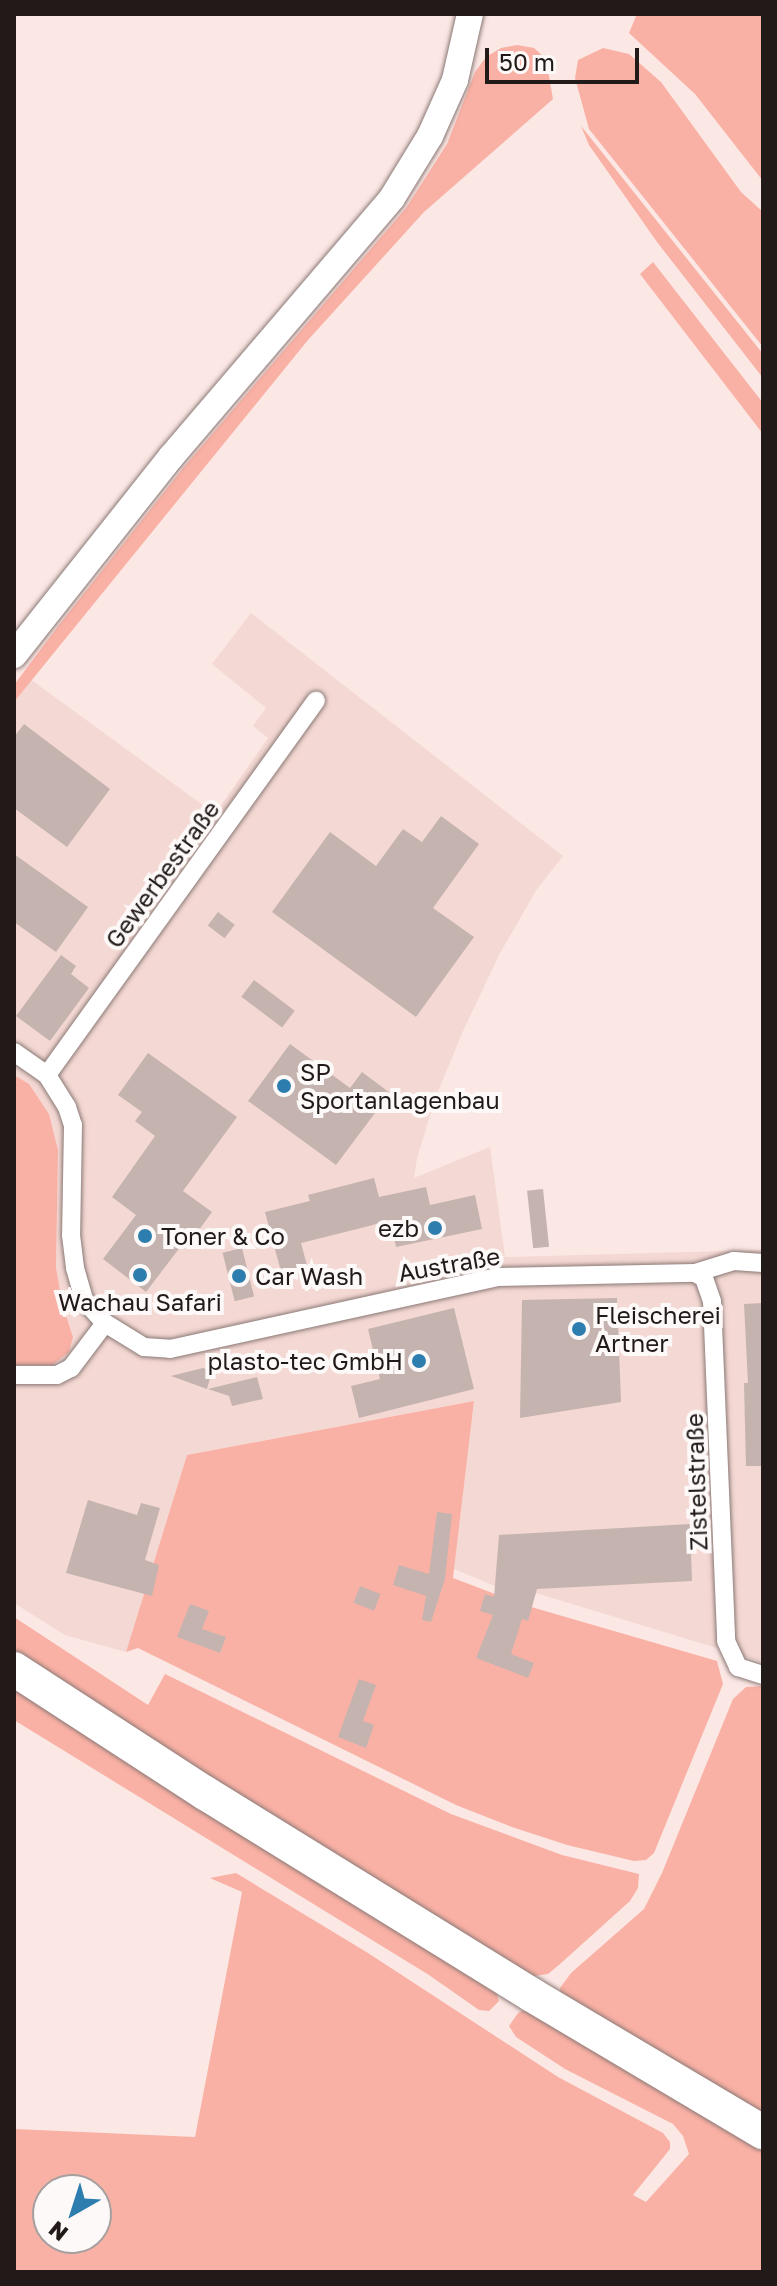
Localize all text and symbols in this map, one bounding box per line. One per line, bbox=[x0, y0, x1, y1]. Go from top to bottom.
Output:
scale bar bbox=[489, 32, 643, 82]
text: 50 m bbox=[499, 47, 555, 76]
street label: Gewerbestraße bbox=[99, 795, 225, 953]
place label: SP Sportanlagenbau bbox=[300, 1058, 500, 1114]
marker: SP Sportanlagenbau bbox=[275, 1077, 293, 1095]
place label: ezb bbox=[378, 1214, 419, 1242]
marker: ezb bbox=[426, 1219, 444, 1237]
place label: Toner & Co bbox=[161, 1222, 285, 1250]
marker: Toner & Co bbox=[136, 1227, 154, 1245]
street label: Austraße bbox=[396, 1241, 502, 1287]
place label: Car Wash bbox=[255, 1262, 363, 1290]
marker: Wachau Safari bbox=[131, 1266, 149, 1284]
marker: Car Wash bbox=[230, 1267, 248, 1285]
place label: Wachau Safari bbox=[58, 1288, 222, 1316]
place label: Fleischerei Artner bbox=[595, 1301, 721, 1357]
marker: Fleischerei Artner bbox=[570, 1320, 588, 1338]
place label: plasto-tec GmbH bbox=[207, 1347, 403, 1375]
marker: plasto-tec GmbH bbox=[410, 1352, 428, 1370]
street label: Zistelstraße bbox=[679, 1413, 713, 1551]
north arrow bbox=[32, 2174, 112, 2254]
text: N bbox=[43, 2216, 73, 2247]

